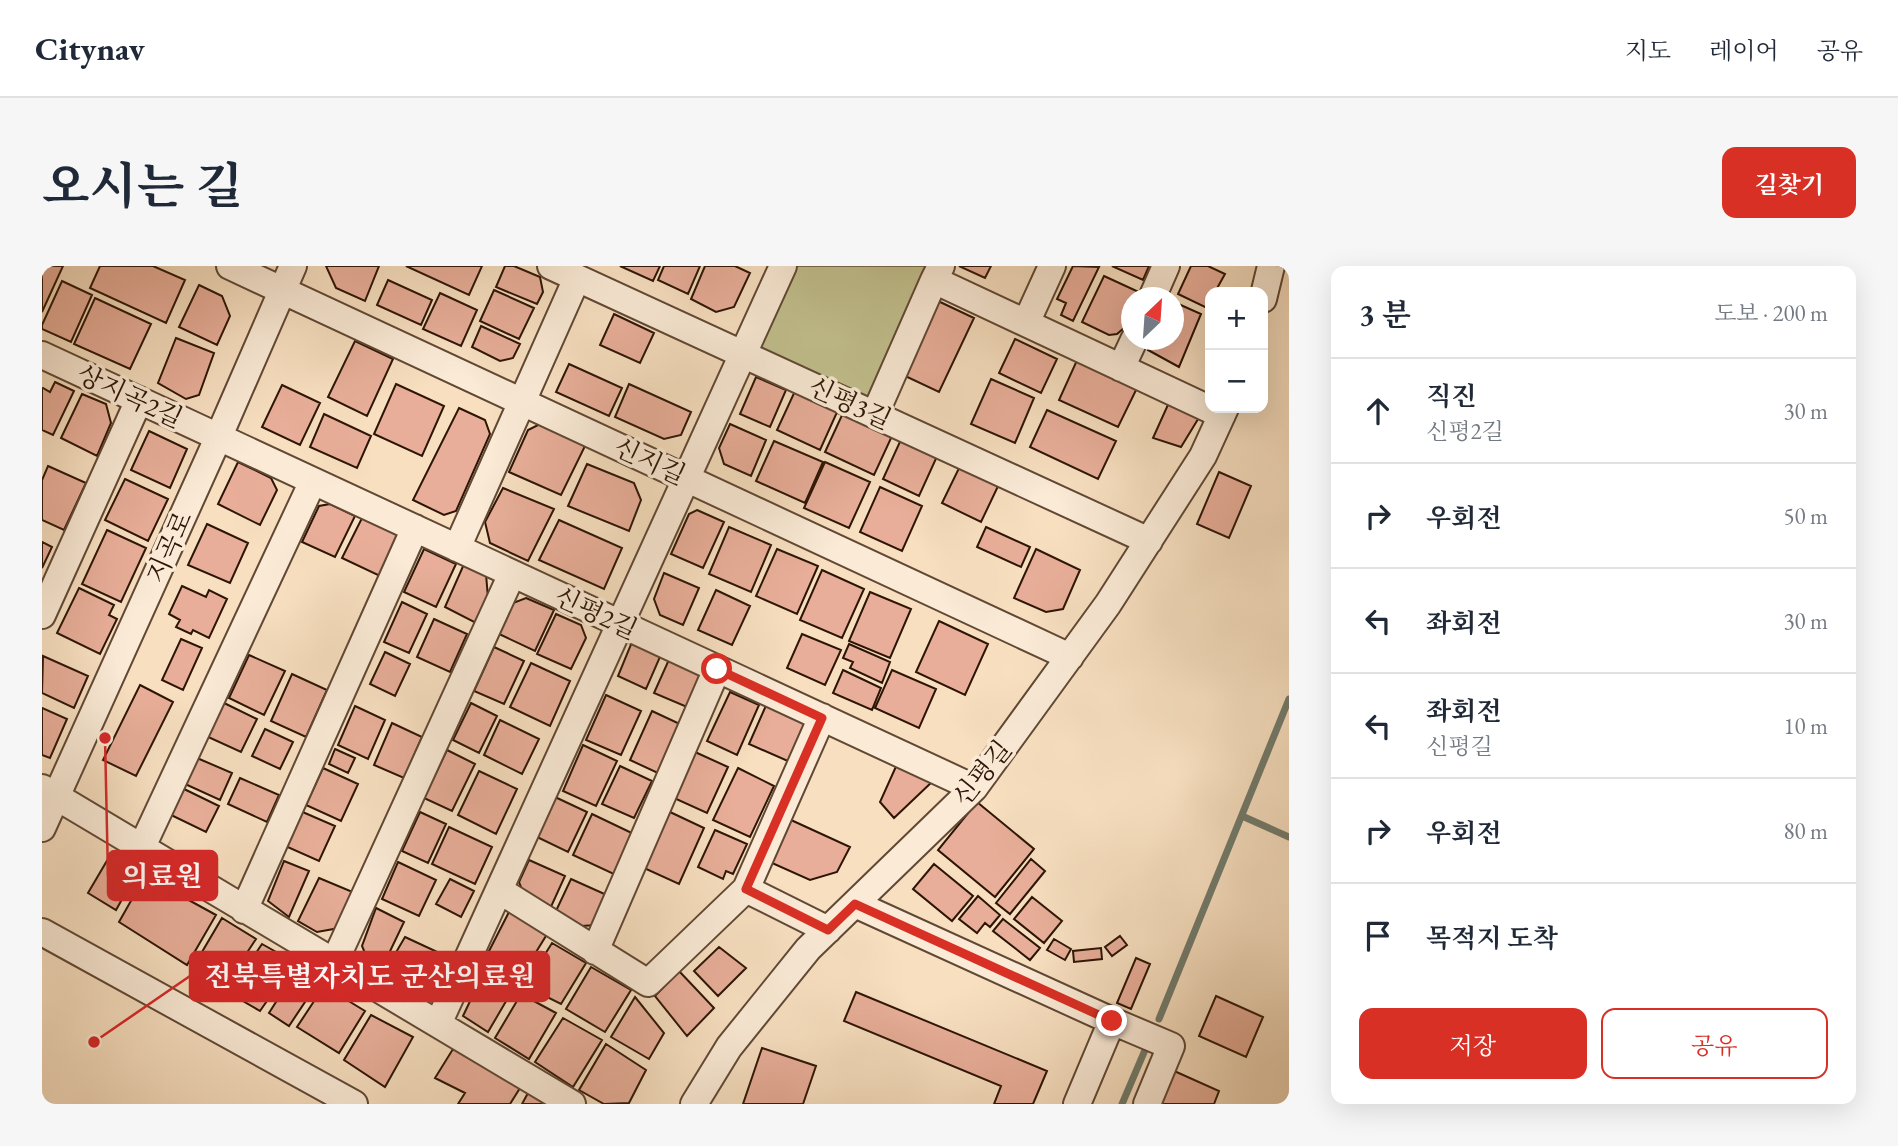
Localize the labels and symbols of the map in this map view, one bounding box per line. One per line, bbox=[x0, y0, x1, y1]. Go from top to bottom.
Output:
north arrow bbox=[1121, 287, 1184, 350]
street label: 상지곡2길 bbox=[72, 357, 188, 435]
street label: 신평3길 bbox=[803, 369, 897, 437]
street label: 신지길 bbox=[609, 430, 691, 492]
street label: 지곡로 bbox=[138, 506, 200, 588]
street label: 신평2길 bbox=[549, 579, 643, 647]
route start bbox=[701, 653, 732, 684]
street label: 신평길 bbox=[945, 733, 1019, 813]
callout: 의료원 bbox=[108, 851, 217, 900]
text: 의료원 bbox=[121, 858, 203, 894]
callout: 전북특별자치도 군산의료원 bbox=[190, 952, 549, 1001]
text: 전북특별자치도 군산의료원 bbox=[204, 958, 536, 994]
route end bbox=[1096, 1005, 1127, 1036]

